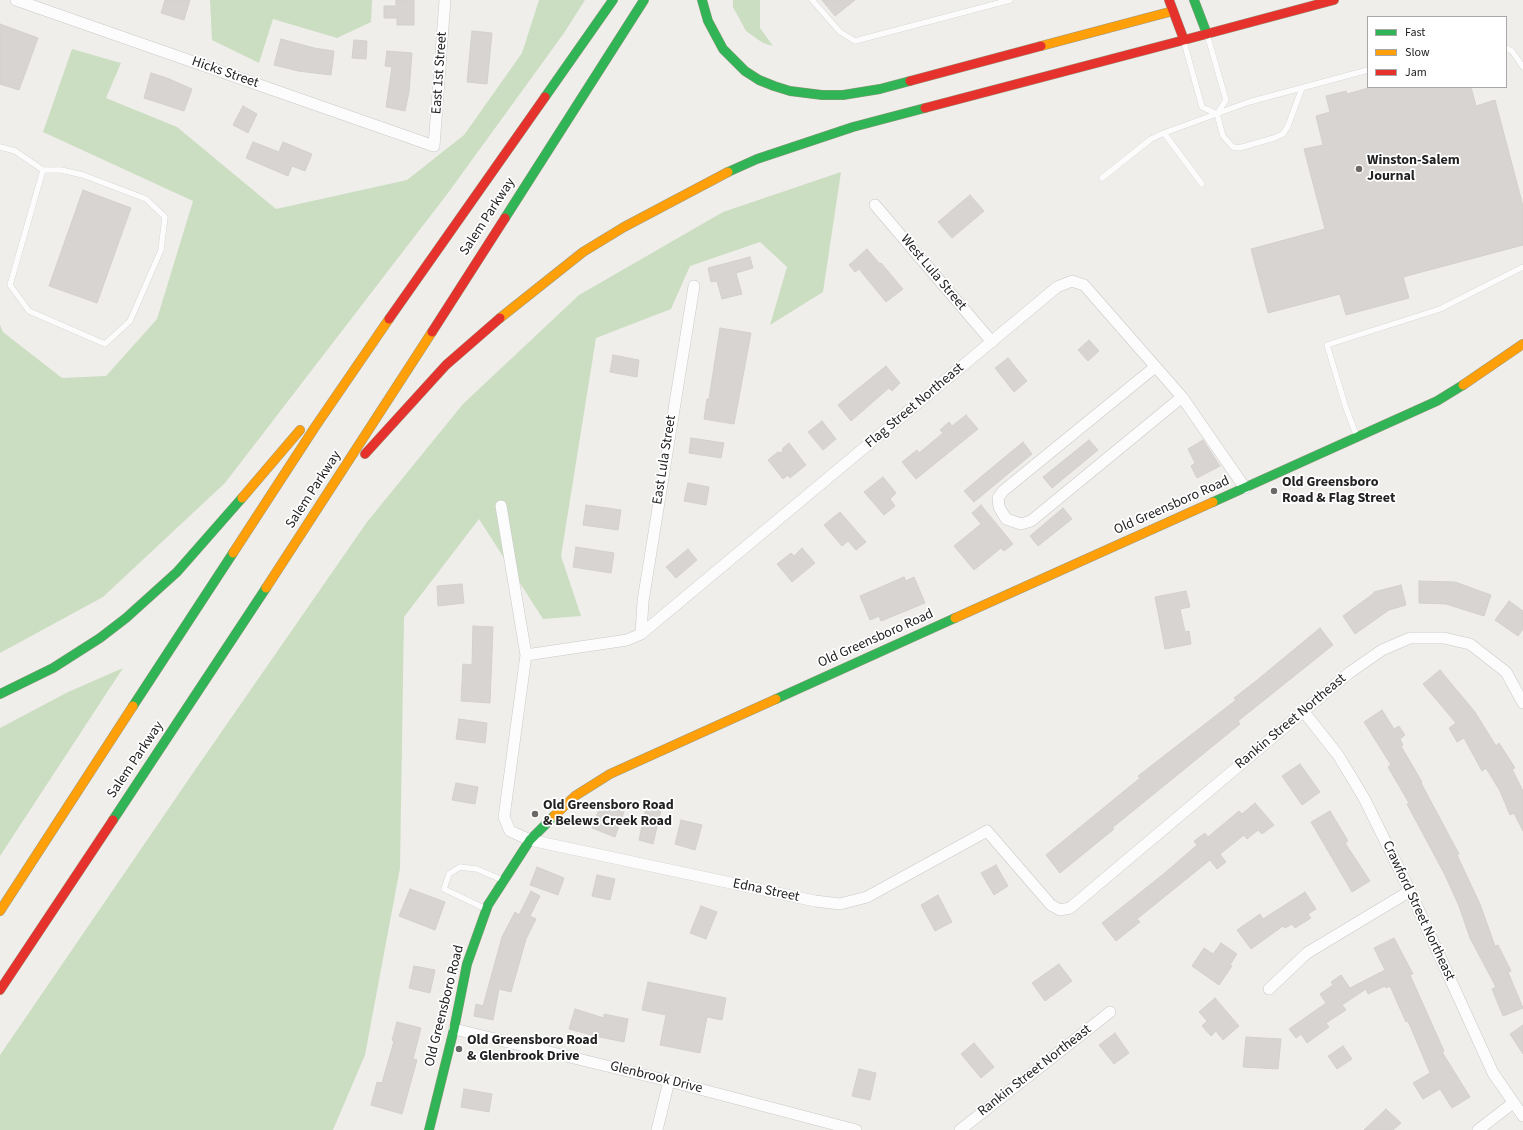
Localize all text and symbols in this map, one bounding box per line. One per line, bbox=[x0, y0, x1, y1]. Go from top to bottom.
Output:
legend bbox=[1367, 16, 1507, 88]
text: Fast bbox=[1405, 24, 1425, 41]
street label: East 1st Street bbox=[429, 31, 451, 115]
text: Slow bbox=[1405, 44, 1430, 61]
street label: Hicks Street bbox=[189, 54, 261, 92]
text: Jam bbox=[1405, 64, 1427, 81]
place label: Winston-Salem Journal bbox=[1367, 153, 1460, 186]
marker: Winston-Salem Journal bbox=[1354, 164, 1364, 174]
street label: Salem Parkway bbox=[457, 175, 519, 259]
street label: West Lula Street bbox=[896, 232, 970, 314]
street label: Flag Street Northeast bbox=[862, 360, 968, 452]
street label: East Lula Street bbox=[650, 414, 680, 506]
street label: Salem Parkway bbox=[283, 448, 345, 532]
street label: Old Greensboro Road bbox=[1112, 473, 1232, 539]
place label: Old Greensboro Road & Flag Street bbox=[1282, 475, 1395, 508]
marker: Old Greensboro Road & Flag Street bbox=[1269, 486, 1279, 496]
street label: Old Greensboro Road bbox=[816, 606, 936, 672]
street label: Rankin Street Northeast bbox=[1232, 671, 1350, 773]
street label: Salem Parkway bbox=[104, 718, 168, 802]
place label: Old Greensboro Road & Belews Creek Road bbox=[543, 798, 674, 830]
marker: Old Greensboro Road & Belews Creek Road bbox=[530, 809, 540, 819]
street label: Crawford Street Northeast bbox=[1378, 838, 1458, 984]
street label: Edna Street bbox=[731, 876, 801, 906]
street label: Old Greensboro Road bbox=[422, 943, 468, 1069]
street label: Rankin Street Northeast bbox=[975, 1021, 1095, 1121]
place label: Old Greensboro Road & Glenbrook Drive bbox=[467, 1033, 598, 1066]
marker: Old Greensboro Road & Glenbrook Drive bbox=[454, 1044, 464, 1054]
street label: Glenbrook Drive bbox=[608, 1058, 704, 1098]

